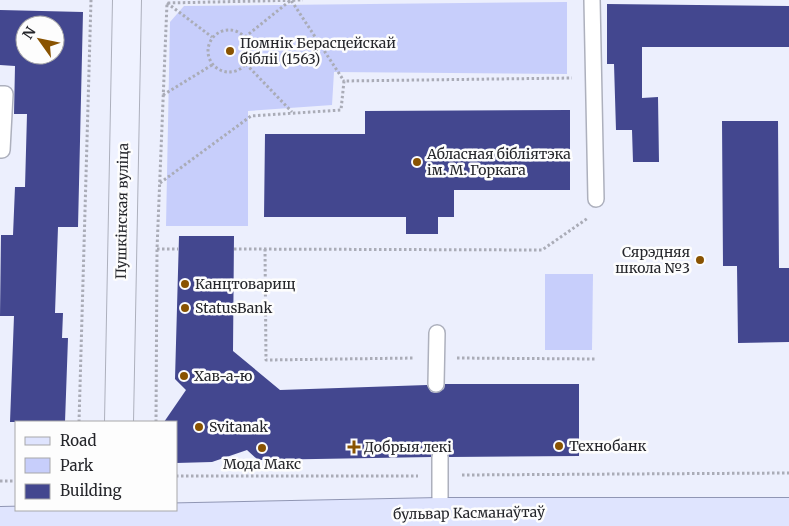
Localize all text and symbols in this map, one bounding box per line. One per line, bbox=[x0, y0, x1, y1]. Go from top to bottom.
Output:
north arrow bbox=[15, 15, 65, 65]
text: N bbox=[19, 23, 40, 42]
place label: Помнік Берасцейскай бібліі (1563) bbox=[240, 34, 396, 68]
marker: Помнік Берасцейскай бібліі (1563) bbox=[224, 45, 236, 57]
street label: Пушкінская вуліца bbox=[112, 142, 132, 279]
place label: Абласная бібліятэка ім. М. Горкага bbox=[426, 145, 571, 179]
marker: Абласная бібліятэка ім. М. Горкага bbox=[411, 156, 423, 168]
place label: Сярэдняя школа №3 bbox=[615, 243, 690, 277]
marker: Сярэдняя школа №3 bbox=[694, 254, 706, 266]
place label: Канцтоварищ bbox=[195, 275, 296, 293]
marker: Канцтоварищ bbox=[179, 278, 191, 290]
place label: StatusBank bbox=[195, 299, 272, 317]
marker: StatusBank bbox=[179, 302, 191, 314]
place label: Хав-а-ю bbox=[194, 367, 253, 385]
marker: Хав-а-ю bbox=[178, 370, 190, 382]
place label: Svitanak bbox=[209, 418, 268, 436]
legend bbox=[15, 421, 178, 511]
marker: Svitanak bbox=[193, 421, 205, 433]
text: Road bbox=[60, 431, 96, 450]
place label: Технобанк bbox=[569, 437, 647, 455]
place label: Добрыя лекі bbox=[364, 438, 452, 456]
marker: Технобанк bbox=[553, 440, 565, 452]
marker: Добрыя лекі bbox=[348, 441, 360, 453]
marker: Мода Макс bbox=[256, 442, 268, 454]
place label: Мода Макс bbox=[223, 455, 301, 473]
text: Park bbox=[60, 456, 94, 475]
text: Building bbox=[60, 481, 122, 500]
street label: бульвар Касманаўтаў bbox=[393, 503, 546, 523]

